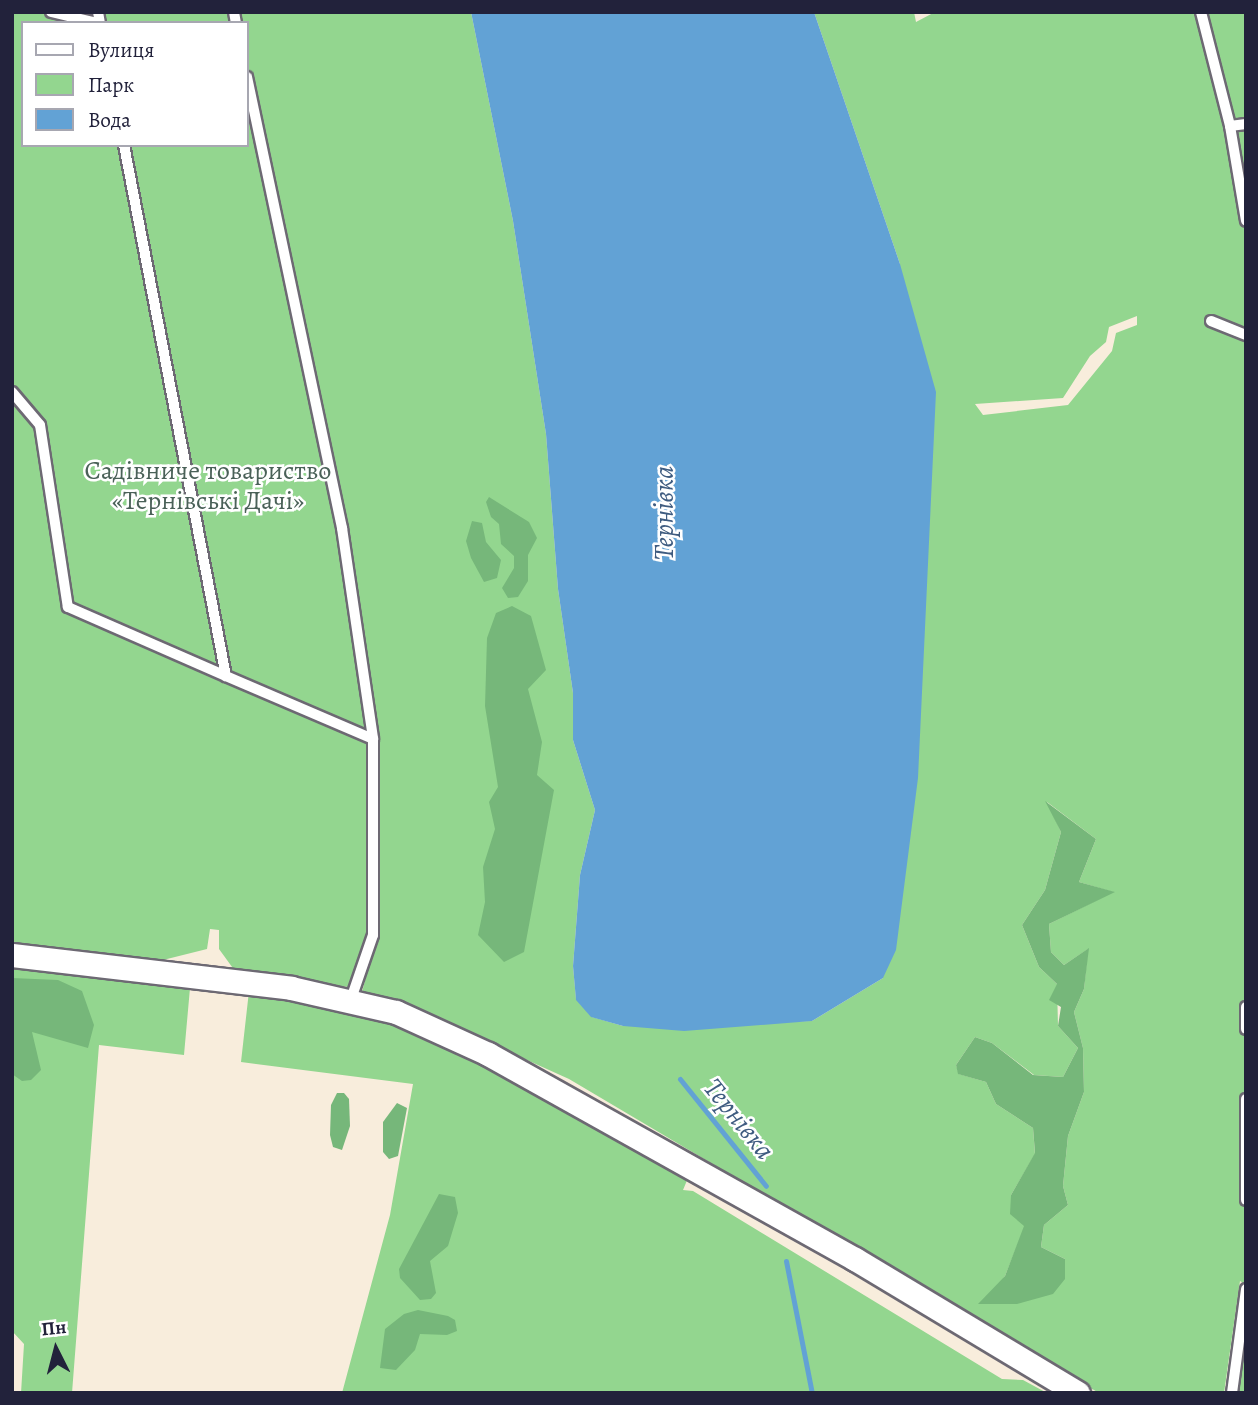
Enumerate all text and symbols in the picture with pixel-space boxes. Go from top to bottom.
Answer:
legend [21,21,248,147]
text: Вулиця [88,36,154,64]
text: Парк [88,71,134,99]
text: Вода [88,106,131,134]
park label: Садівниче товариство «Тернівські Дачі» [85,455,331,516]
water label: Тернівка [647,466,681,560]
water label: Тернівка [696,1072,782,1166]
north arrow [21,1314,91,1384]
text: Пн [40,1314,68,1342]

